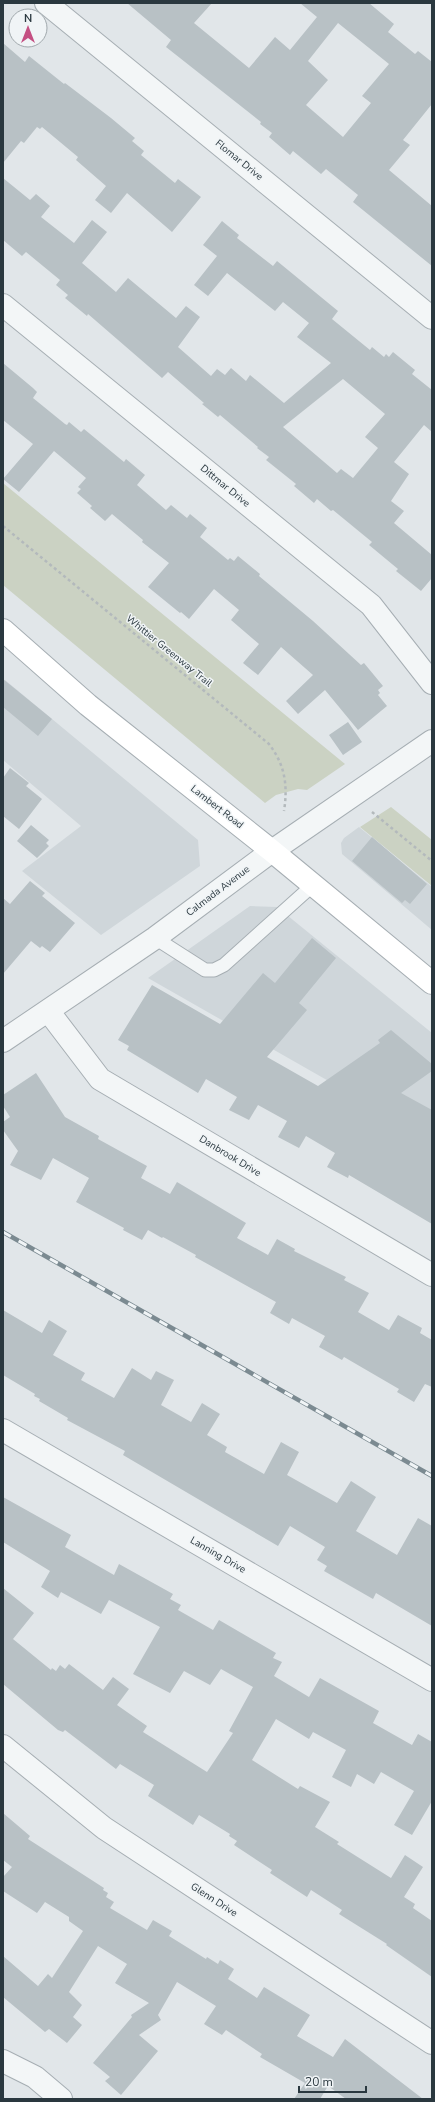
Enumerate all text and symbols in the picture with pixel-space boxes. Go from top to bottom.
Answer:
north arrow [8,8,48,48]
text: N [24,11,32,26]
street label: Flomar Drive [212,136,266,184]
street label: Dittmar Drive [197,462,253,510]
street label: Whittier Greenway Trail [123,612,215,690]
street label: Lambert Road [188,782,247,832]
street label: Calmada Avenue [183,862,253,920]
street label: Danbrook Drive [196,1132,264,1180]
street label: Lanning Drive [188,1533,248,1577]
street label: Glenn Drive [188,1880,240,1920]
scale bar [299,2068,366,2094]
text: 20 m [305,2074,333,2090]

